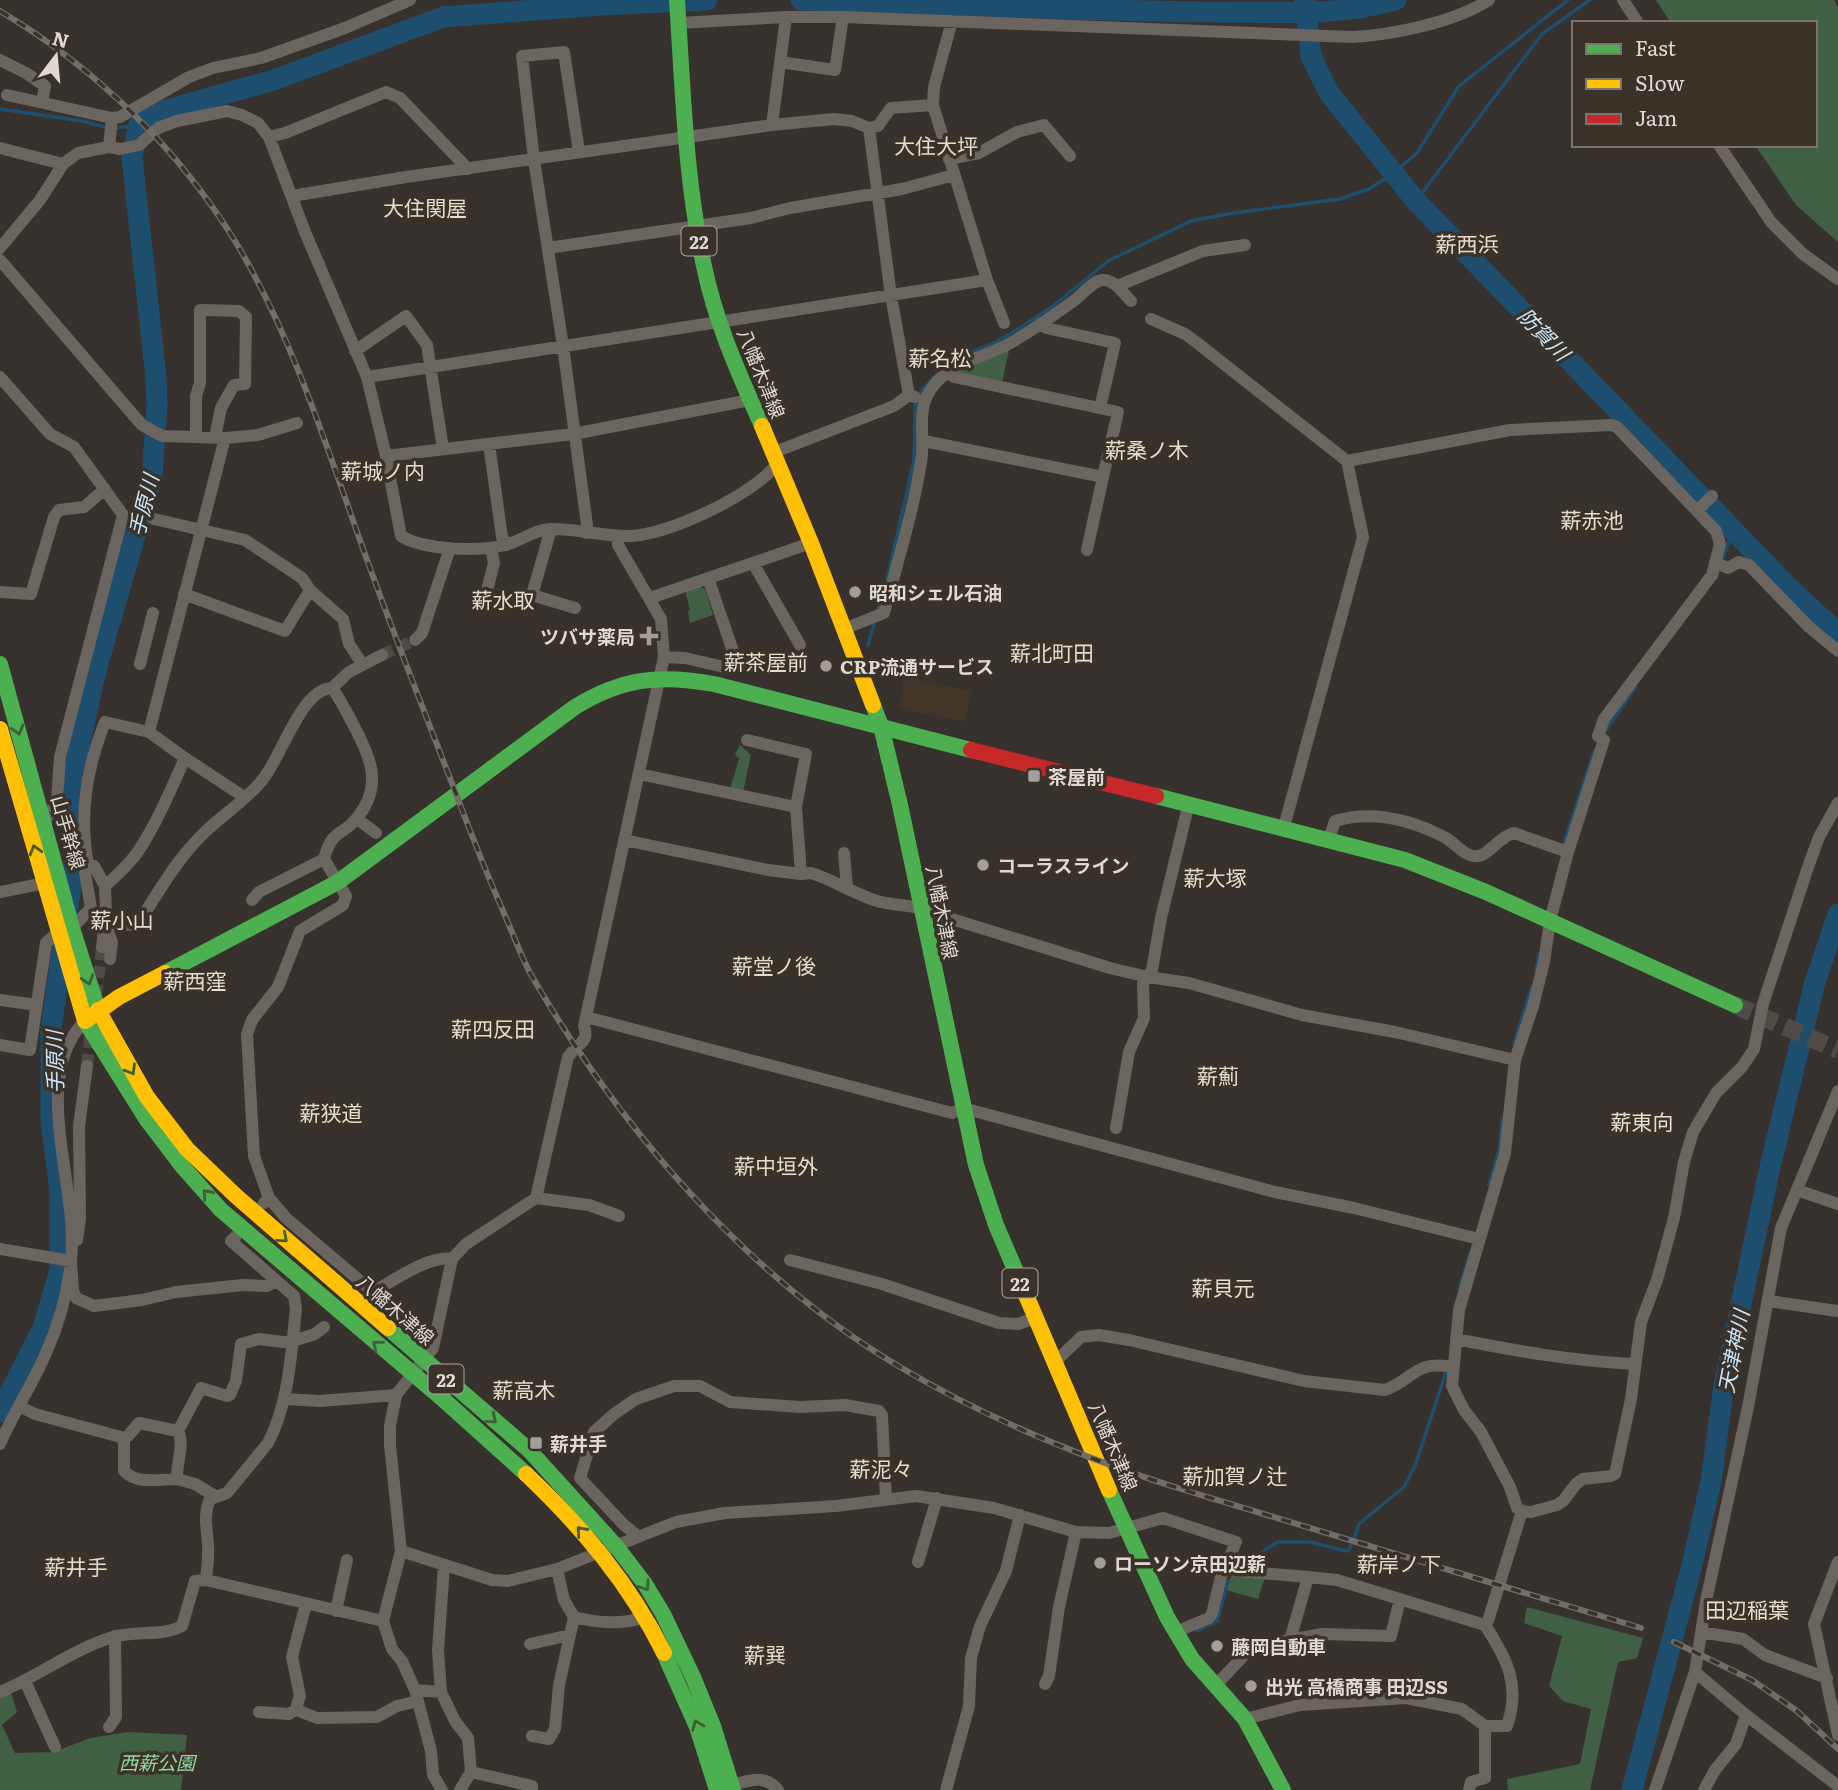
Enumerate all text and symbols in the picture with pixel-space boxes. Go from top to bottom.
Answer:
north arrow [21,21,91,91]
legend [1572,21,1817,147]
text: N [49,23,73,54]
text: Fast [1635,31,1676,62]
text: Slow [1635,66,1685,97]
text: Jam [1635,101,1677,132]
district label: 大住大坪 [894,129,978,160]
district label: 大住関屋 [383,191,467,222]
road number: 22 [682,227,716,256]
district label: 薪西浜 [1436,227,1499,258]
water label: 防賀川 [1512,300,1579,368]
street label: 八幡木津線 [731,324,793,422]
district label: 薪名松 [909,341,972,372]
district label: 薪桑ノ木 [1105,433,1189,464]
district label: 薪城ノ内 [341,454,425,485]
water label: 手原川 [119,469,165,539]
district label: 薪赤池 [1561,503,1624,534]
place label: 昭和シェル石油 [869,578,1002,606]
district label: 薪水取 [472,583,535,614]
marker: 昭和シェル石油 [847,584,863,600]
place label: ツバサ薬局 [540,622,635,650]
marker: ツバサ薬局 [641,628,657,644]
district label: 薪北町田 [1010,636,1094,667]
district label: 薪茶屋前 [724,645,808,676]
place label: CRP流通サービス [840,652,994,680]
marker: CRP流通サービス [818,658,834,674]
one-way arrow [10,724,25,736]
place label: 茶屋前 [1048,762,1105,790]
marker: 茶屋前 [1026,768,1042,784]
street label: 山手幹線 [45,792,93,872]
one-way arrow [29,844,43,856]
place label: コーラスライン [997,851,1130,879]
marker: コーラスライン [975,857,991,873]
district label: 薪大塚 [1184,861,1247,892]
street label: 八幡木津線 [920,863,966,961]
district label: 薪小山 [91,903,154,934]
district label: 薪堂ノ後 [732,949,816,980]
district label: 薪西窪 [164,964,227,995]
one-way arrow [80,973,94,985]
district label: 薪四反田 [451,1012,535,1043]
water label: 手原川 [37,1028,69,1094]
district label: 薪薊 [1197,1059,1239,1090]
one-way arrow [123,1063,136,1076]
district label: 薪狭道 [300,1096,363,1127]
district label: 薪東向 [1611,1105,1674,1136]
district label: 薪中垣外 [734,1149,818,1180]
one-way arrow [203,1189,215,1202]
one-way arrow [275,1230,288,1242]
street label: 八幡木津線 [351,1267,441,1351]
road number: 22 [1002,1268,1038,1298]
district label: 薪貝元 [1192,1271,1255,1302]
water label: 天津神川 [1709,1305,1756,1395]
one-way arrow [373,1341,386,1353]
road number: 22 [428,1364,464,1394]
district label: 薪高木 [493,1373,556,1404]
street label: 八幡木津線 [1083,1397,1145,1495]
one-way arrow [484,1411,497,1423]
place label: 薪井手 [550,1429,607,1457]
marker: 薪井手 [528,1435,544,1451]
district label: 薪泥々 [850,1452,913,1483]
district label: 薪加賀ノ辻 [1183,1459,1288,1490]
one-way arrow [577,1526,589,1539]
district label: 薪岸ノ下 [1357,1547,1441,1578]
place label: ローソン京田辺薪 [1114,1549,1266,1577]
district label: 薪井手 [45,1550,108,1581]
marker: ローソン京田辺薪 [1092,1555,1108,1571]
one-way arrow [637,1578,649,1591]
district label: 田辺稲葉 [1705,1593,1789,1624]
place label: 藤岡自動車 [1231,1632,1326,1660]
district label: 薪巽 [744,1638,786,1669]
marker: 藤岡自動車 [1209,1638,1225,1654]
place label: 出光 高橋商事 田辺SS [1265,1672,1448,1700]
marker: 出光 高橋商事 田辺SS [1243,1678,1259,1694]
one-way arrow [691,1720,705,1732]
park label: 西薪公園 [119,1748,198,1776]

